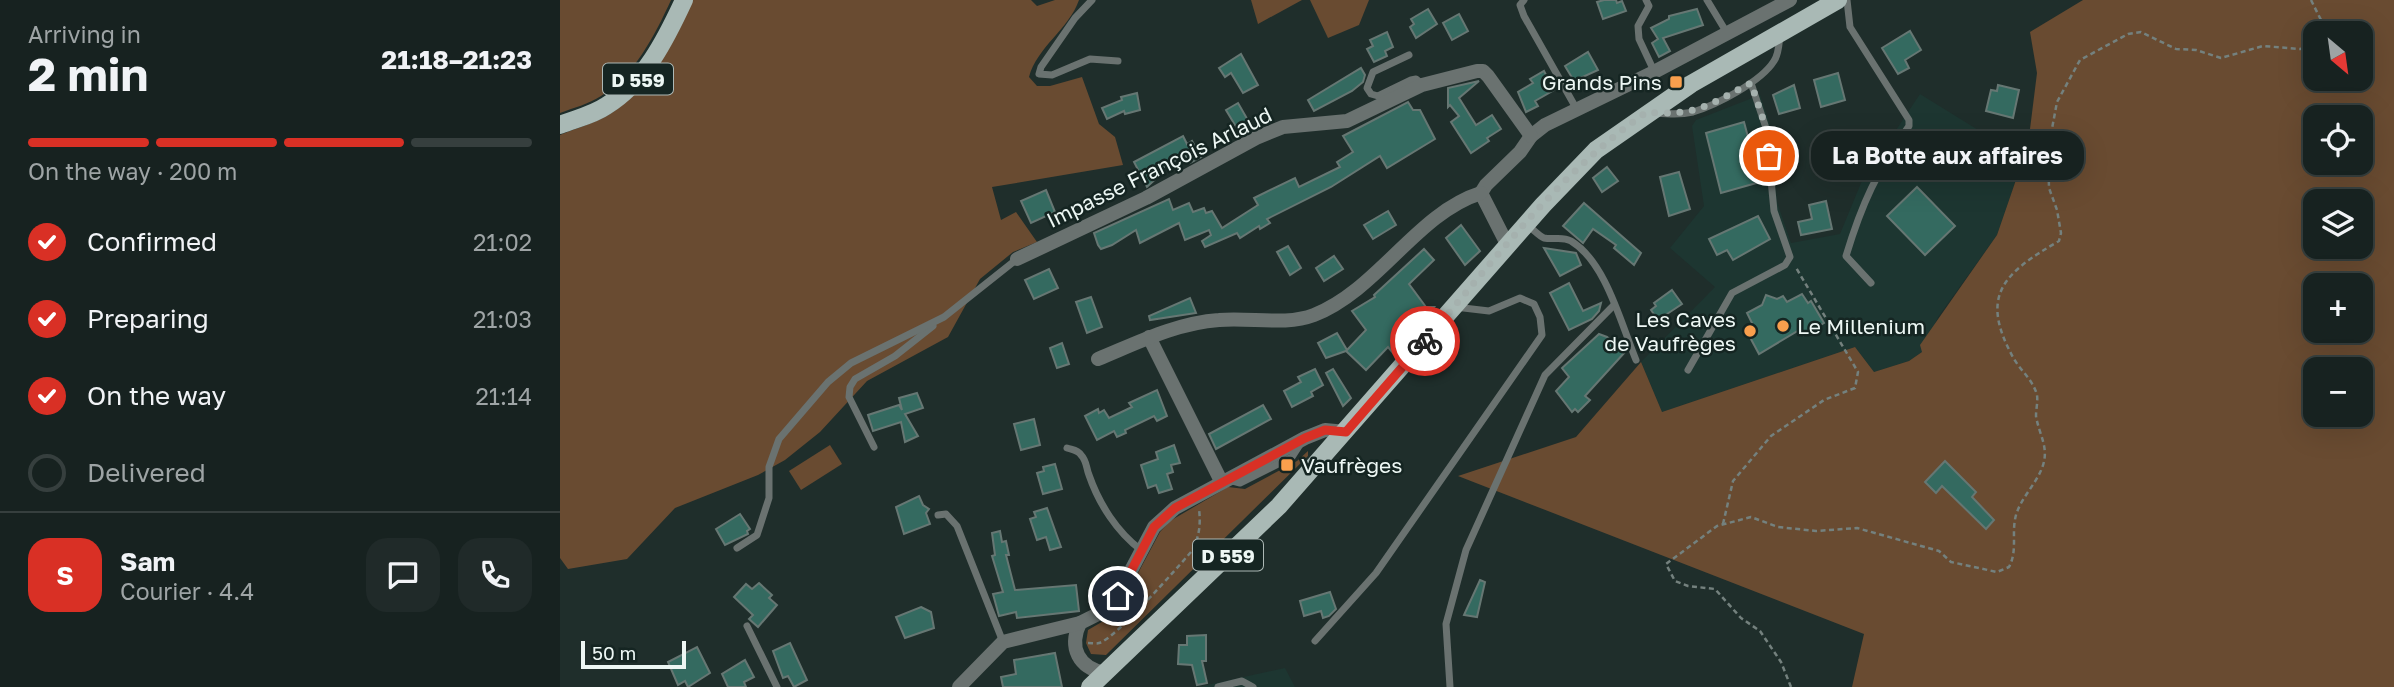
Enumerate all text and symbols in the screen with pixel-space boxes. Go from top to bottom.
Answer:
text: Arriving in [28,20,141,48]
north arrow [2303,21,2373,91]
map controls [2303,21,2373,427]
text: 21:18–21:23 [381,44,532,75]
text: 2 min [28,46,148,101]
road number: D 559 [603,64,673,94]
place label: Grands Pins [1542,69,1662,95]
marker: Grands Pins [1668,74,1684,90]
street label: Impasse François Arlaud [1042,101,1276,233]
button: locate [2303,105,2373,175]
pin [1739,126,1799,186]
callout: La Botte aux affaires [1811,132,2084,180]
icon: bag [1750,137,1788,175]
text: La Botte aux affaires [1832,141,2063,169]
text: On the way · 200 m [28,157,237,185]
button: layers [2303,189,2373,259]
icon: check [28,223,66,261]
text: Confirmed [87,226,217,257]
text: 21:02 [473,228,532,256]
button: + [2303,273,2373,343]
icon: check [28,300,66,338]
text: Preparing [87,303,209,334]
text: 21:03 [473,305,532,333]
courier [1390,306,1460,376]
place label: Les Caves de Vaufrèges [1604,306,1736,356]
place label: Le Millenium [1797,313,1925,339]
marker: Le Millenium [1775,318,1791,334]
icon: bike [1406,322,1444,360]
marker: Les Caves de Vaufrèges [1742,323,1758,339]
button: − [2303,357,2373,427]
icon: check [28,377,66,415]
text: On the way [87,380,226,411]
text: 21:14 [475,382,532,410]
place label: Vaufrèges [1301,452,1402,478]
text: Delivered [87,457,206,488]
marker: Vaufrèges [1279,457,1295,473]
button: chat [366,538,440,612]
button: phone [458,538,532,612]
road number: D 559 [1193,540,1263,570]
text: Sam [120,546,175,577]
text: S [56,560,74,591]
pin [1088,566,1148,626]
text: Courier · 4.4 [120,577,254,605]
icon: home [1099,577,1137,615]
scale bar [581,638,686,670]
text: 50 m [592,641,636,664]

